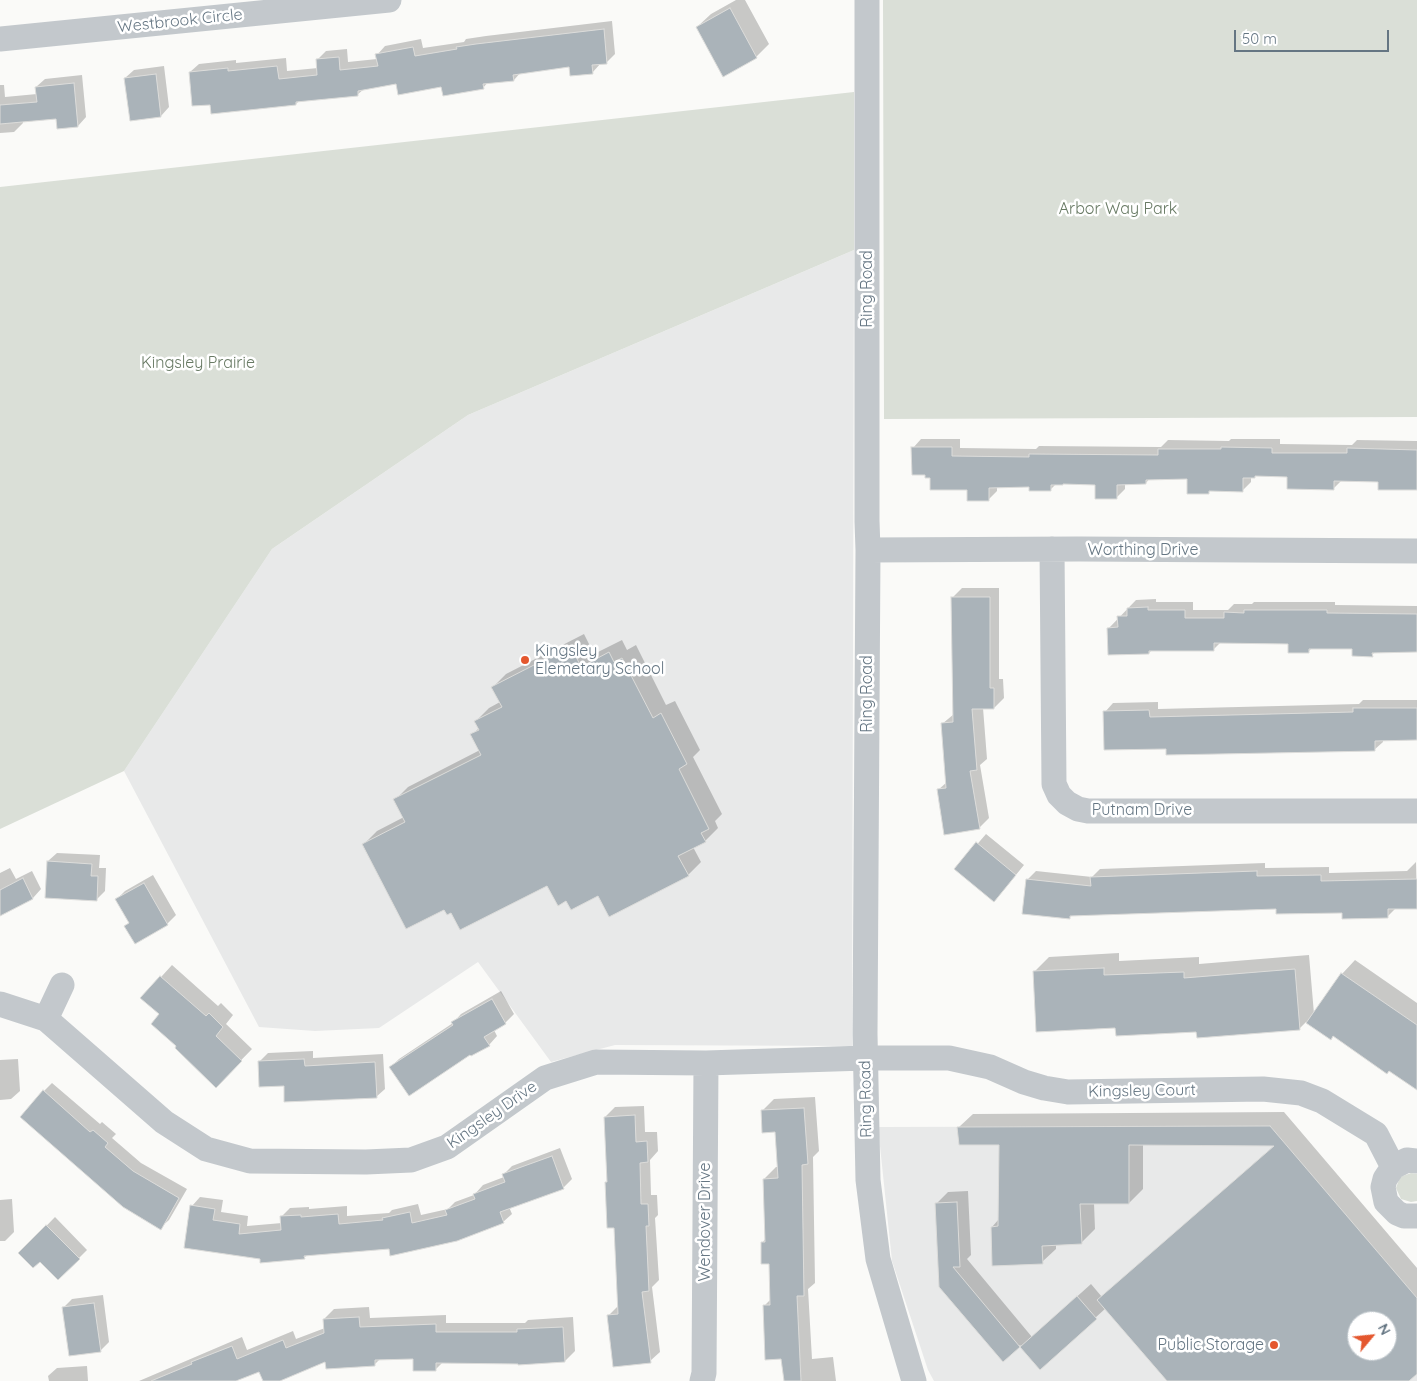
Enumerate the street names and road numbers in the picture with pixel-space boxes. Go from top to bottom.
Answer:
street label: Westbrook Circle [117,5,243,37]
street label: Ring Road [857,250,877,328]
street label: Worthing Drive [1087,540,1199,560]
street label: Ring Road [857,655,877,733]
street label: Putnam Drive [1092,800,1192,820]
street label: Ring Road [856,1060,876,1138]
street label: Kingsley Drive [443,1077,541,1153]
street label: Kingsley Court [1088,1080,1196,1102]
street label: Wendover Drive [695,1162,715,1282]

